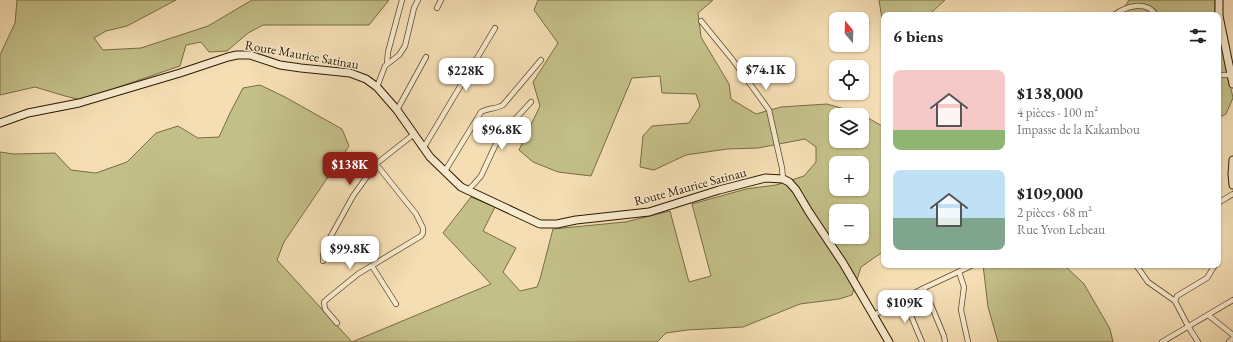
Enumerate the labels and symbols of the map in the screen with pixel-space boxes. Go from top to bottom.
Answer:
north arrow [829,12,869,52]
street label: Route Maurice Satinau [244,36,360,73]
pin: $74.1K [733,57,799,91]
pin: $228K [438,58,494,92]
pin: $96.8K [469,117,535,151]
pin: $138K [322,152,378,186]
street label: Route Maurice Satinau [632,163,748,210]
pin: $99.8K [317,236,383,270]
pin: $109K [877,290,933,324]

